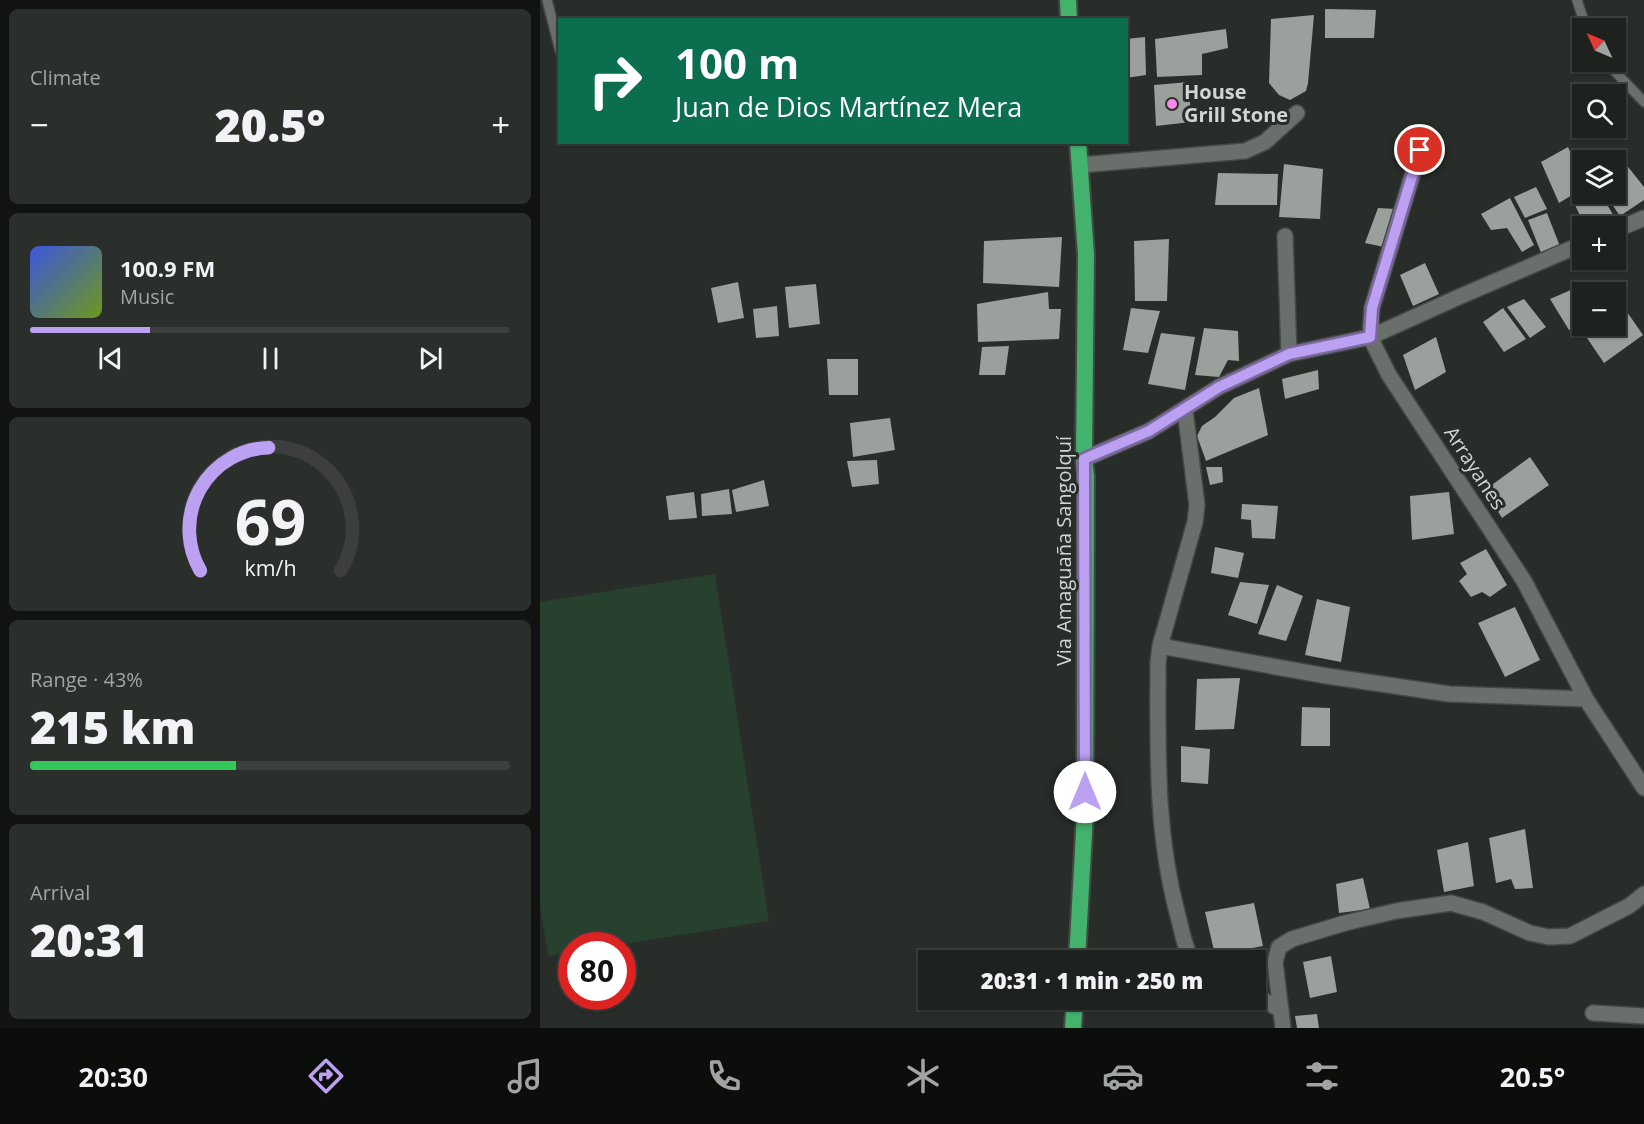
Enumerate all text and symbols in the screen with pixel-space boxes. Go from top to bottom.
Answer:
north arrow [1572,18,1626,72]
map controls [1572,18,1626,336]
text: 100 m [675,34,799,91]
icon: right [576,42,654,120]
text: Climate [30,64,101,91]
place label: House Grill Stone [1184,78,1288,128]
button: search [1572,84,1626,138]
text: Juan de Dios Martínez Mera [675,88,1022,125]
text: 20.5° [214,94,326,155]
marker: House Grill Stone [1165,97,1179,111]
text: − [30,102,49,147]
text: + [491,102,510,147]
pin [1394,124,1445,175]
icon: arrive [1403,133,1436,166]
button: layers [1572,150,1626,204]
button: + [1572,216,1626,270]
text: 100.9 FM [120,253,215,283]
button: − [1572,282,1626,336]
text: Music [120,283,174,310]
icon: previous [94,342,127,375]
icon: pause [254,342,287,375]
icon: next [414,342,447,375]
street label: Arrayanes [1438,421,1512,515]
street label: Via Amaguaña Sangolquí [1050,435,1077,666]
text: 69 [234,478,306,563]
text: km/h [244,553,296,582]
text: Range · 43% [30,666,143,693]
text: 215 km [30,696,195,757]
position arrow [1053,760,1117,824]
text: Arrival [30,879,90,906]
text: 20:31 [30,909,148,970]
speed limit sign: 80 [558,932,636,1010]
text: 20:31 · 1 min · 250 m [981,965,1203,995]
icon: directions [305,1055,347,1097]
icon: music [504,1055,546,1097]
icon: phone [703,1055,745,1097]
icon: climate [902,1055,944,1097]
icon: car [1102,1055,1144,1097]
icon: filters [1301,1055,1343,1097]
text: 20:30 [79,1058,148,1095]
text: 20.5° [1500,1058,1565,1095]

